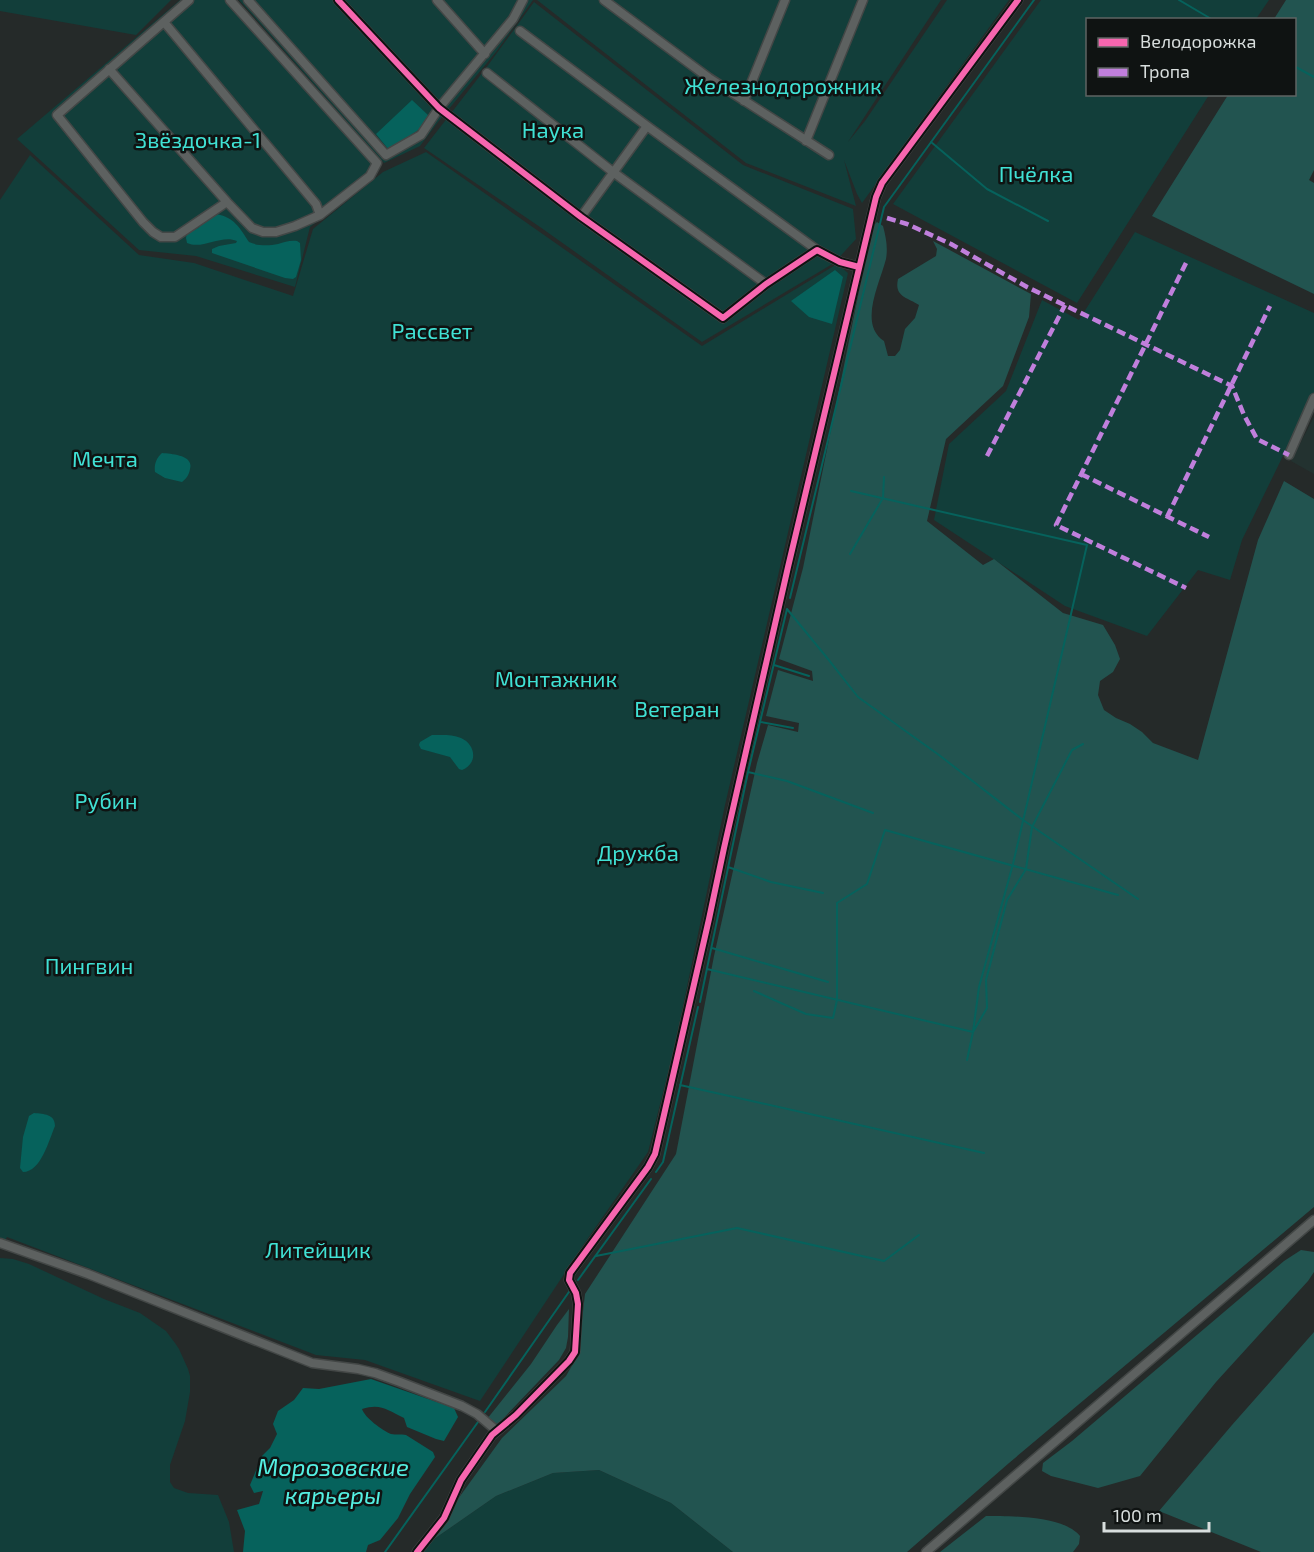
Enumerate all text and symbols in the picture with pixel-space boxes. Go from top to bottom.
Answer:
legend [1086,18,1296,96]
text: Велодорожка [1140,30,1256,52]
text: Тропа [1140,60,1190,82]
park label: Железнодорожник [684,72,882,98]
park label: Наука [522,116,584,143]
park label: Звёздочка-1 [135,126,261,152]
park label: Пчёлка [999,160,1073,186]
park label: Рассвет [392,317,473,343]
park label: Мечта [72,445,138,471]
park label: Монтажник [495,665,617,691]
park label: Ветеран [634,695,720,721]
park label: Рубин [74,787,138,814]
park label: Дружба [597,839,679,866]
park label: Пингвин [45,952,133,978]
park label: Литейщик [265,1236,371,1262]
water label: Морозовские карьеры [257,1452,409,1509]
scale bar [1104,1495,1209,1533]
text: 100 m [1113,1504,1162,1526]

